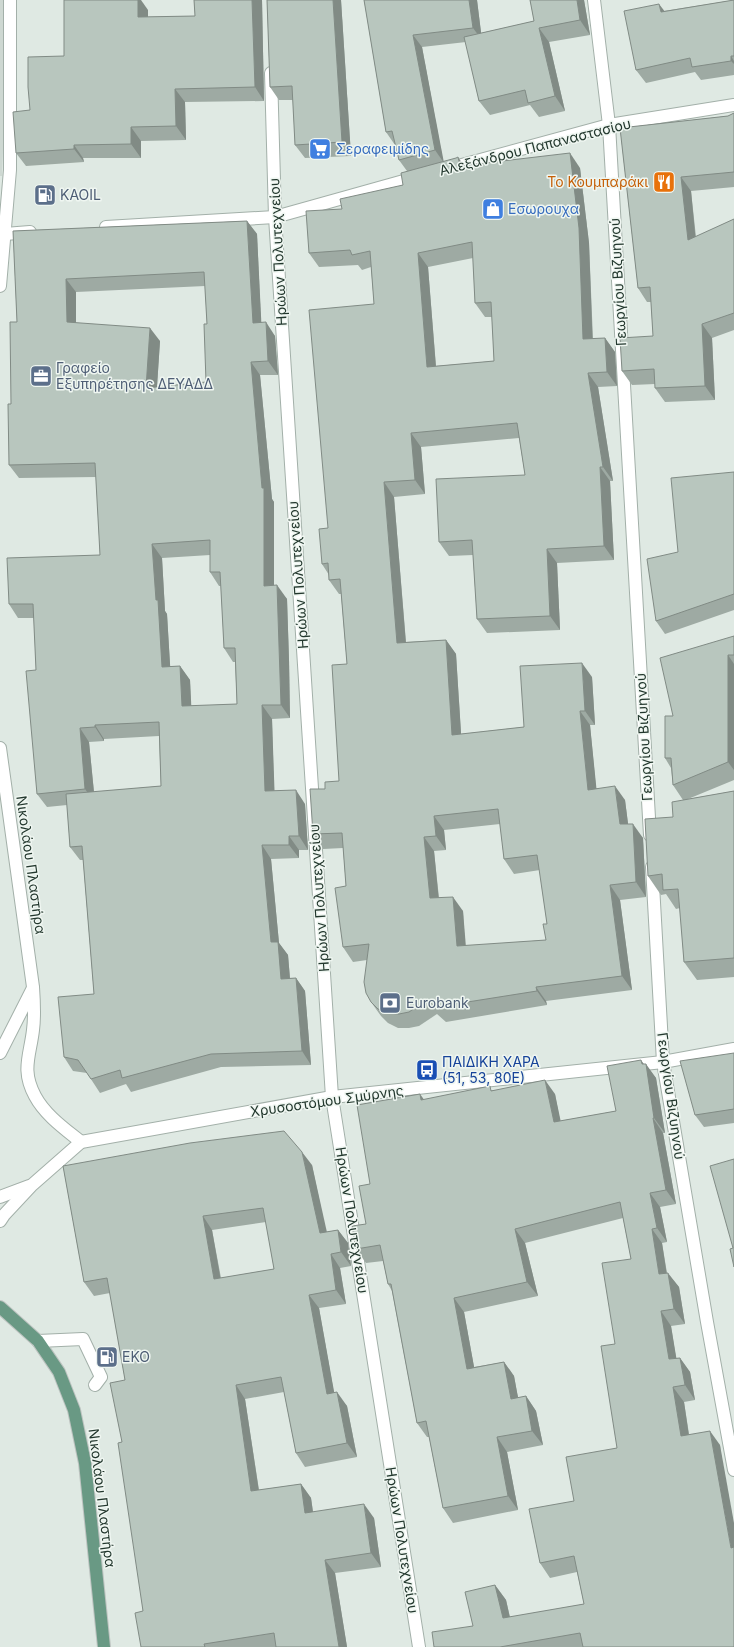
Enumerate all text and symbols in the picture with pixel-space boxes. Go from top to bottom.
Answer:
street label: Αλεξάνδρου Παπαναστασίου [437,114,632,179]
supermarket icon: Σεραφειμίδης [307,136,333,162]
place label: Σεραφειμίδης [336,140,429,157]
restaurant icon: Το Κουμπαράκι [651,169,677,195]
place label: Το Κουμπαράκι [547,173,648,190]
street label: Ηρώων Πολυτεχνείου [265,178,290,326]
fuel station icon: KAOIL [32,182,58,208]
place label: KAOIL [60,186,101,203]
shop icon: Εσωρουχα [480,196,506,222]
place label: Εσωρουχα [508,200,579,217]
street label: Γεωργίου Βιζυηνού [606,218,629,346]
place label: Γραφείο Εξυπηρέτησης ΔΕΥΑΔΔ [56,359,214,392]
office icon: Γραφείο Εξυπηρέτησης ΔΕΥΑΔΔ [28,363,54,389]
street label: Ηρώων Πολυτεχνείου [284,501,311,649]
street label: Γεωργίου Βιζυηνού [632,673,655,801]
street label: Νικολάου Πλαστήρα [13,795,50,935]
street label: Ηρώων Πολυτεχνείου [305,824,332,972]
bank icon: Eurobank [377,990,403,1016]
place label: Eurobank [406,994,469,1011]
street label: Γεωργίου Βιζυηνού [654,1031,689,1161]
place label: ΠΑΙΔΙΚΗ ΧΑΡΑ (51, 53, 80Ε) [442,1053,540,1086]
bus stop icon: ΠΑΙΔΙΚΗ ΧΑΡΑ (51, 53, 80Ε) [414,1057,440,1083]
street label: Χρυσοστόμου Σμύρνης [249,1081,405,1120]
street label: Ηρώων Πολυτεχνείου [333,1146,372,1294]
fuel station icon: EKO [94,1344,120,1370]
place label: EKO [122,1348,150,1365]
street label: Νικολάου Πλαστήρα [86,1428,119,1568]
street label: Ηρώων Πολυτεχνείου [383,1466,422,1614]

